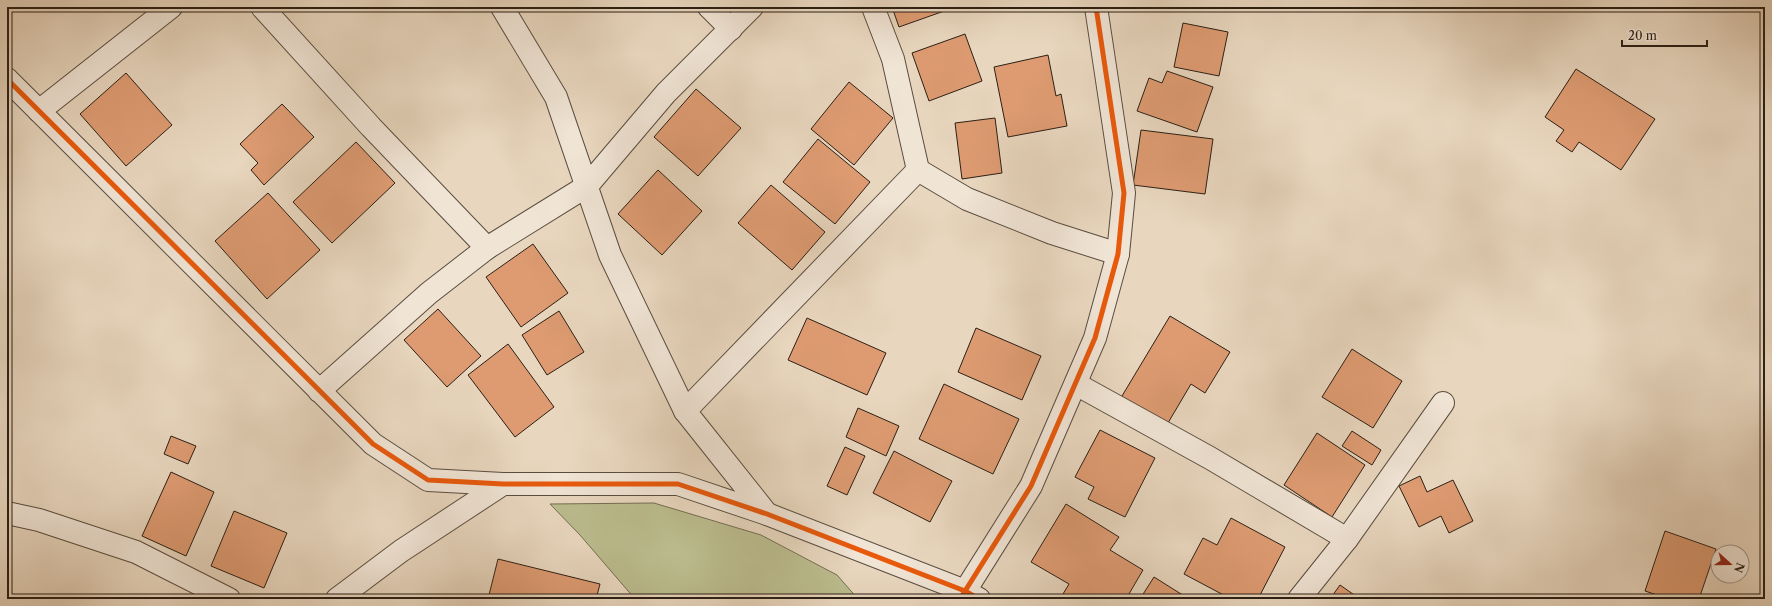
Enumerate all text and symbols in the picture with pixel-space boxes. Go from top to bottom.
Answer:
scale bar [1622,22,1707,48]
text: 20 m [1628,28,1657,43]
north arrow [1710,544,1750,584]
text: N [1731,561,1748,575]

